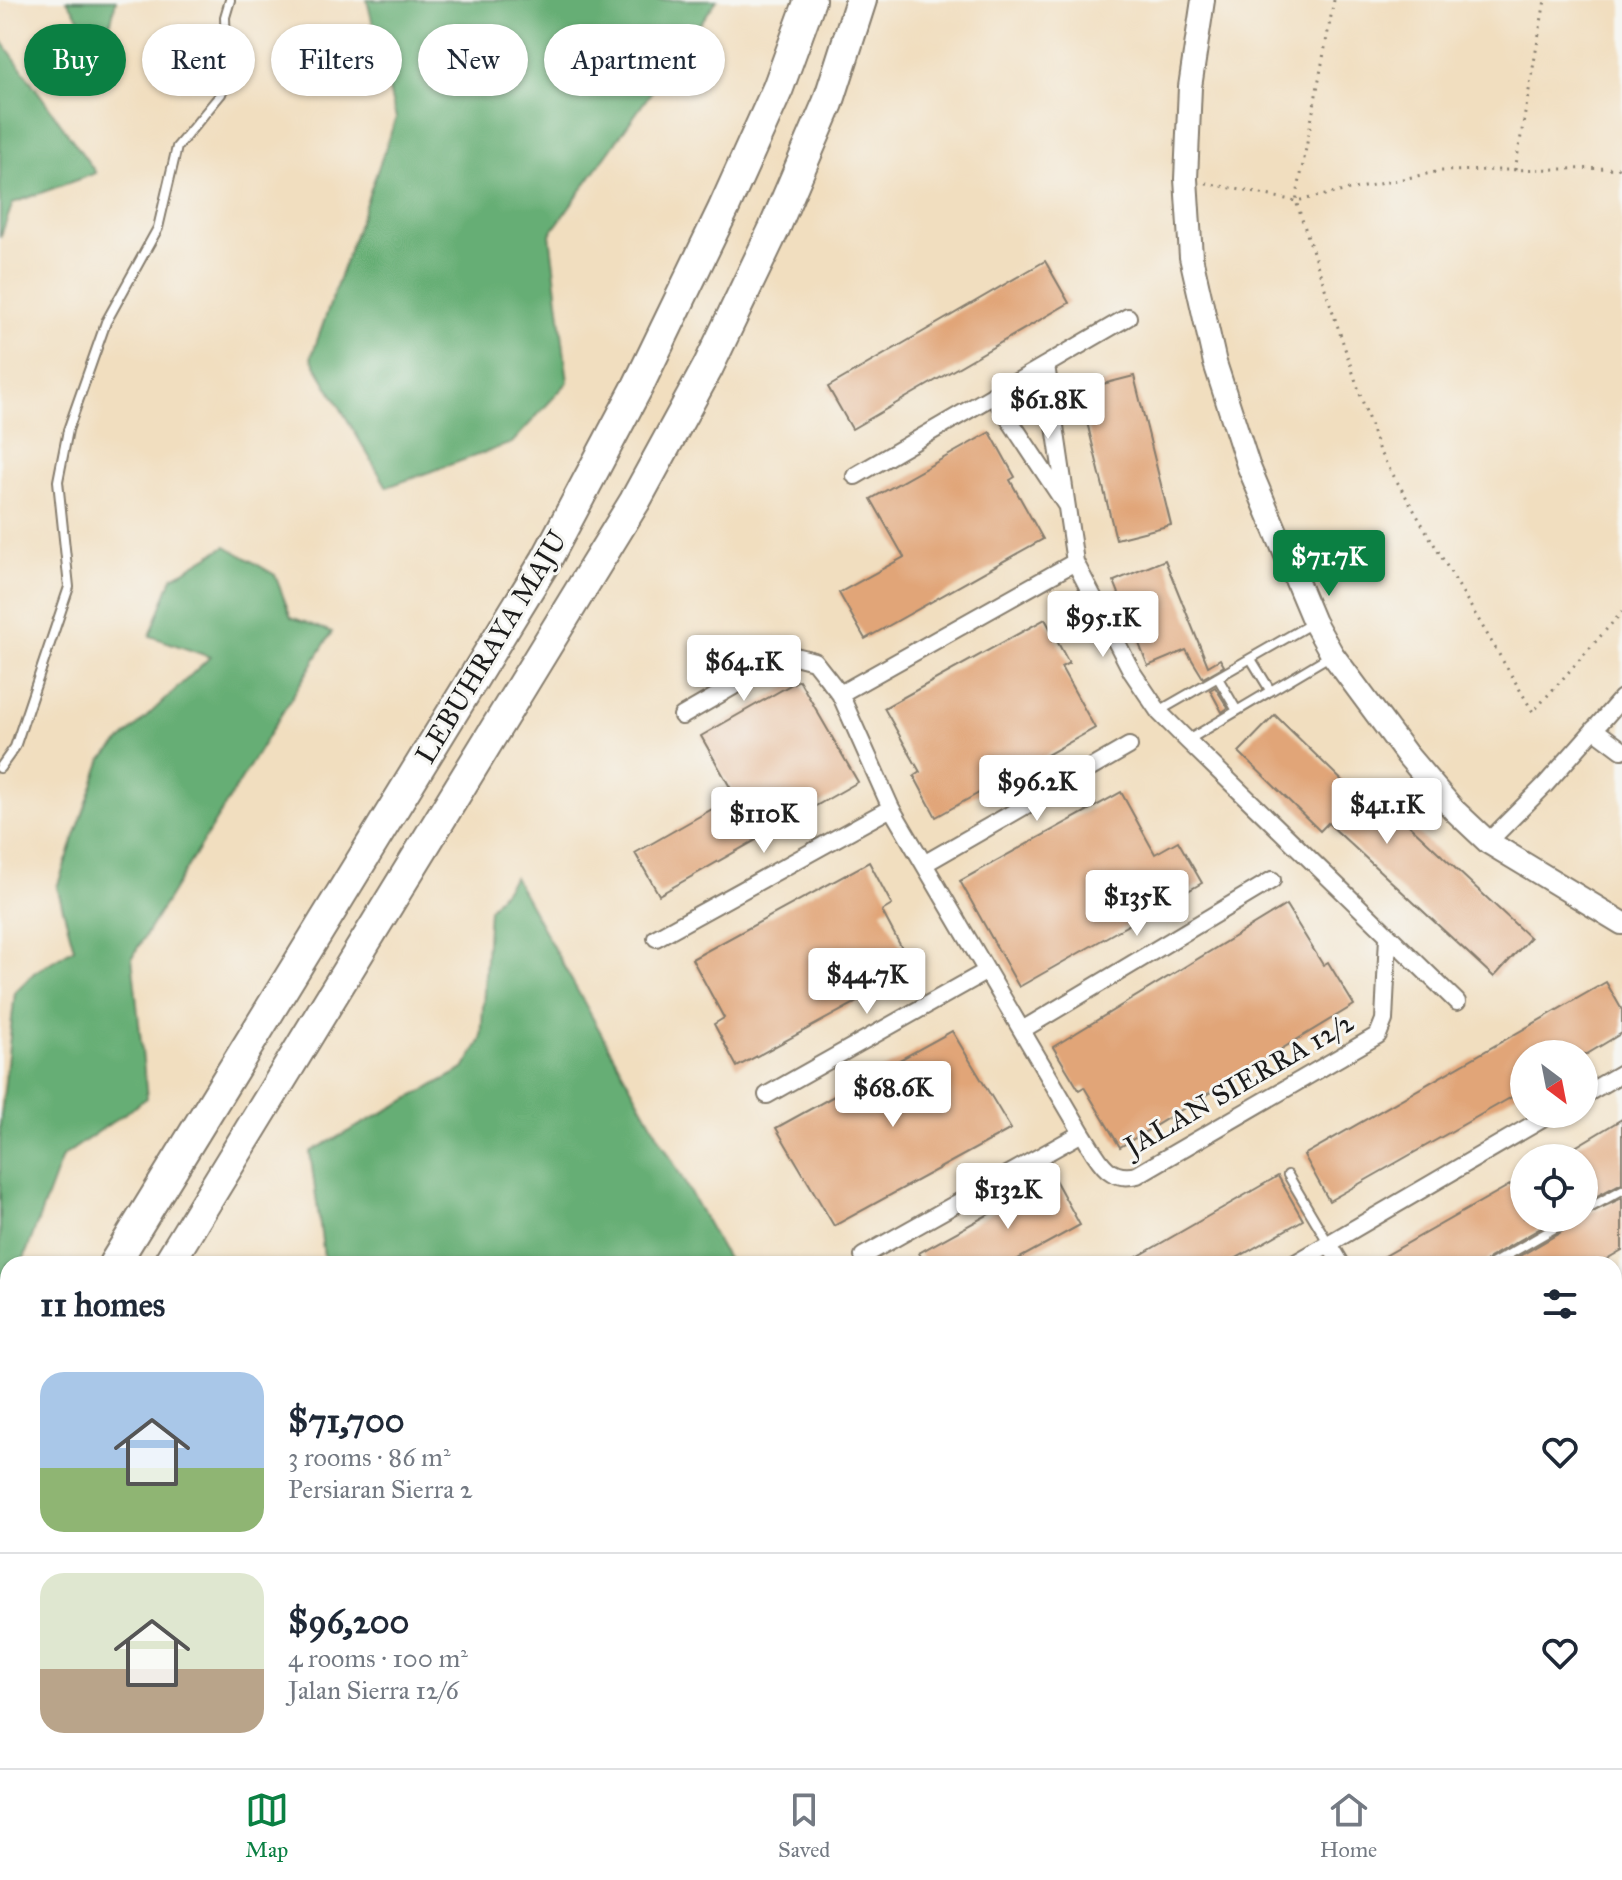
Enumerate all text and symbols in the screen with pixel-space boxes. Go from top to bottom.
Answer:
chip: Buy [24,24,126,96]
chip: Rent [142,24,255,96]
chip: Filters [271,24,402,96]
chip: New [418,24,528,96]
chip: Apartment [544,24,725,96]
pin: $61.8K [983,373,1113,441]
text: $61.8K [1010,383,1086,415]
street label: LEBUHRAYA MAJU [408,523,575,770]
pin: $71.7K [1264,530,1394,598]
text: $71.7K [1291,540,1367,572]
pin: $95.1K [1038,591,1168,659]
text: $95.1K [1065,601,1141,633]
pin: $64.1K [679,635,809,703]
text: $64.1K [705,645,783,677]
pin: $96.2K [972,755,1102,823]
text: $96.2K [997,765,1077,797]
pin: $41.1K [1322,778,1452,846]
pin: $110K [708,787,820,855]
text: $41.1K [1350,788,1424,820]
text: $110K [729,797,799,829]
pin: $135K [1081,870,1193,938]
text: $135K [1104,880,1170,912]
pin: $44.7K [802,948,932,1016]
text: $44.7K [826,958,908,990]
street label: JALAN SIERRA 12/2 [1116,1004,1360,1165]
north arrow [1510,1040,1598,1128]
map controls [1510,1040,1598,1232]
pin: $68.6K [828,1061,958,1129]
text: $68.6K [853,1071,933,1103]
button: locate [1510,1144,1598,1232]
pin: $132K [952,1163,1064,1231]
text: $132K [974,1173,1042,1205]
icon: filters [1538,1282,1582,1326]
text: 11 homes [40,1284,165,1325]
text: $71,700 [288,1400,405,1441]
icon: home [104,1404,200,1500]
icon: heart [1538,1430,1582,1474]
text: 3 rooms · 86 m² [288,1441,451,1473]
text: Persiaran Sierra 2 [288,1473,473,1505]
text: $96,200 [288,1601,409,1642]
icon: home [104,1605,200,1701]
icon: heart [1538,1631,1582,1675]
text: 4 rooms · 100 m² [288,1642,468,1674]
text: Jalan Sierra 12/6 [288,1674,459,1706]
tab: Map [245,1788,289,1863]
tab: Saved [778,1788,830,1863]
tab: Home [1320,1788,1377,1863]

